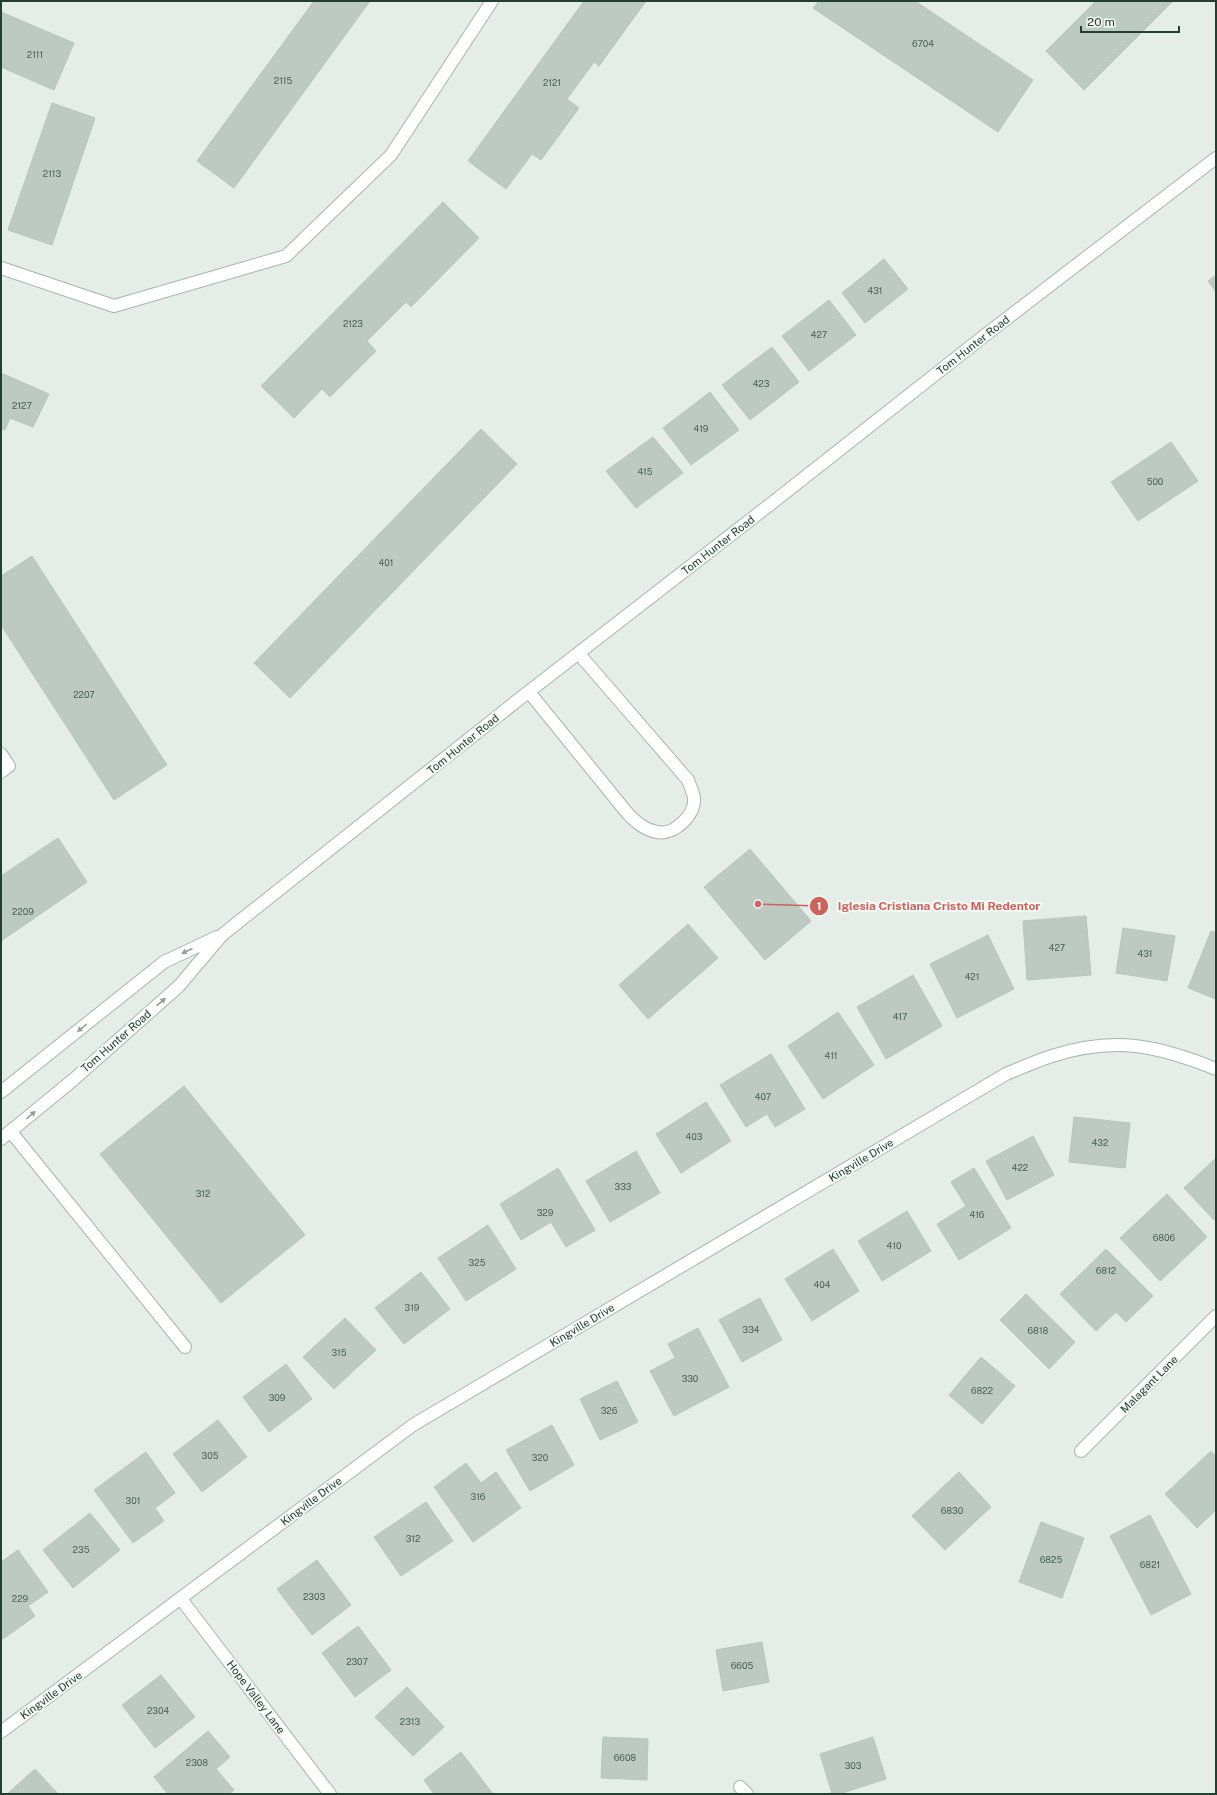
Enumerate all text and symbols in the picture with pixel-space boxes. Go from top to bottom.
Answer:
scale bar [1081,8,1179,34]
text: 20 m [1087,15,1115,29]
house number: 6704 [912,38,934,49]
house number: 2111 [27,49,43,60]
house number: 2115 [274,75,292,86]
house number: 2121 [543,77,561,88]
house number: 2113 [43,168,62,179]
house number: 431 [868,285,883,296]
street label: Tom Hunter Road [934,313,1012,377]
house number: 2123 [343,318,363,329]
house number: 427 [811,329,827,340]
house number: 423 [753,378,770,389]
house number: 2127 [12,400,32,411]
house number: 419 [694,423,709,434]
house number: 415 [637,466,653,477]
house number: 500 [1147,476,1164,487]
street label: Tom Hunter Road [679,513,757,577]
house number: 401 [379,557,393,568]
house number: 2207 [73,689,95,700]
street label: Tom Hunter Road [425,711,501,777]
callout: Iglesia Cristiana Cristo Mi Redentor [809,894,1048,918]
text: 1 [816,899,822,913]
text: Iglesia Cristiana Cristo Mi Redentor [838,899,1040,913]
house number: 2209 [12,906,34,917]
house number: 427 [1049,942,1065,953]
one-way arrow [181,948,193,955]
house number: 431 [1138,948,1153,959]
house number: 421 [965,971,979,982]
one-way arrow [156,997,167,1006]
street label: Tom Hunter Road [79,1007,153,1075]
house number: 417 [893,1011,907,1022]
one-way arrow [77,1023,88,1032]
house number: 411 [825,1050,837,1061]
house number: 407 [755,1091,771,1102]
one-way arrow [26,1110,37,1119]
house number: 403 [686,1131,703,1142]
street label: Kingville Drive [827,1136,895,1184]
house number: 432 [1092,1137,1108,1148]
house number: 422 [1012,1162,1028,1173]
house number: 333 [615,1181,632,1192]
house number: 312 [196,1188,210,1199]
house number: 329 [537,1207,554,1218]
house number: 416 [970,1209,985,1220]
house number: 6806 [1153,1232,1176,1243]
house number: 410 [887,1240,902,1251]
house number: 325 [469,1257,486,1268]
house number: 6812 [1096,1265,1116,1276]
house number: 404 [814,1279,831,1290]
street label: Kingville Drive [548,1301,616,1349]
house number: 319 [405,1302,420,1313]
house number: 334 [743,1324,760,1335]
house number: 6818 [1028,1325,1049,1336]
house number: 315 [331,1347,347,1358]
street label: Malagant Lane [1118,1353,1180,1415]
house number: 330 [682,1373,699,1384]
house number: 6822 [971,1385,993,1396]
house number: 309 [269,1392,286,1403]
house number: 326 [601,1405,618,1416]
house number: 305 [202,1450,219,1461]
house number: 320 [532,1452,549,1463]
street label: Kingville Drive [278,1474,344,1528]
house number: 316 [471,1491,486,1502]
house number: 301 [126,1495,140,1506]
house number: 6830 [941,1505,964,1516]
house number: 312 [406,1533,420,1544]
house number: 235 [73,1544,90,1555]
house number: 6825 [1040,1554,1062,1565]
house number: 6821 [1140,1559,1160,1570]
house number: 2303 [303,1591,325,1602]
house number: 229 [12,1593,29,1604]
house number: 2307 [346,1656,368,1667]
street label: Hope Valley Lane [225,1658,287,1736]
house number: 6605 [731,1660,753,1671]
street label: Kingville Drive [18,1669,84,1721]
house number: 2304 [147,1705,169,1716]
house number: 2313 [400,1716,421,1727]
house number: 6608 [614,1752,636,1763]
house number: 2308 [186,1757,208,1768]
house number: 303 [845,1760,862,1771]

